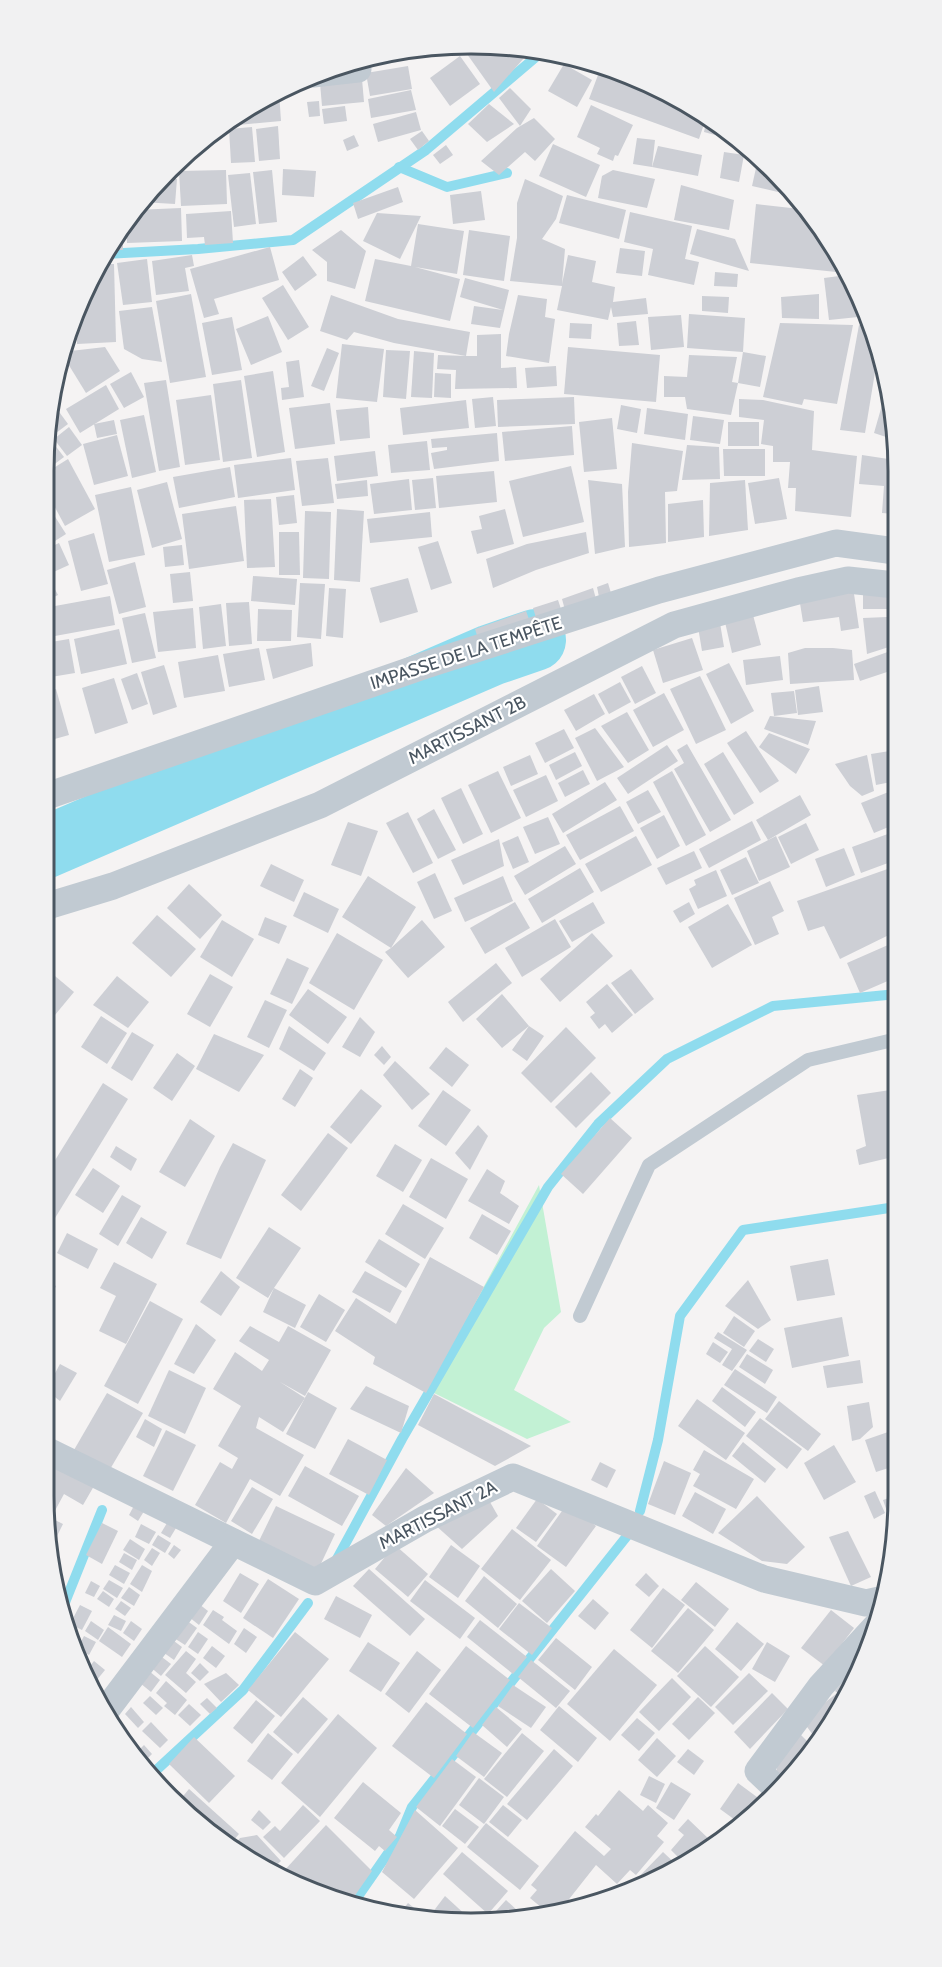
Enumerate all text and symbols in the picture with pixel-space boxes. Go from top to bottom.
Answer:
street label: IMPASSE DE LA TEMPÊTE [368,612,564,694]
street label: MARTISSANT 2B [404,691,530,769]
street label: MARTISSANT 2A [375,1476,501,1554]

